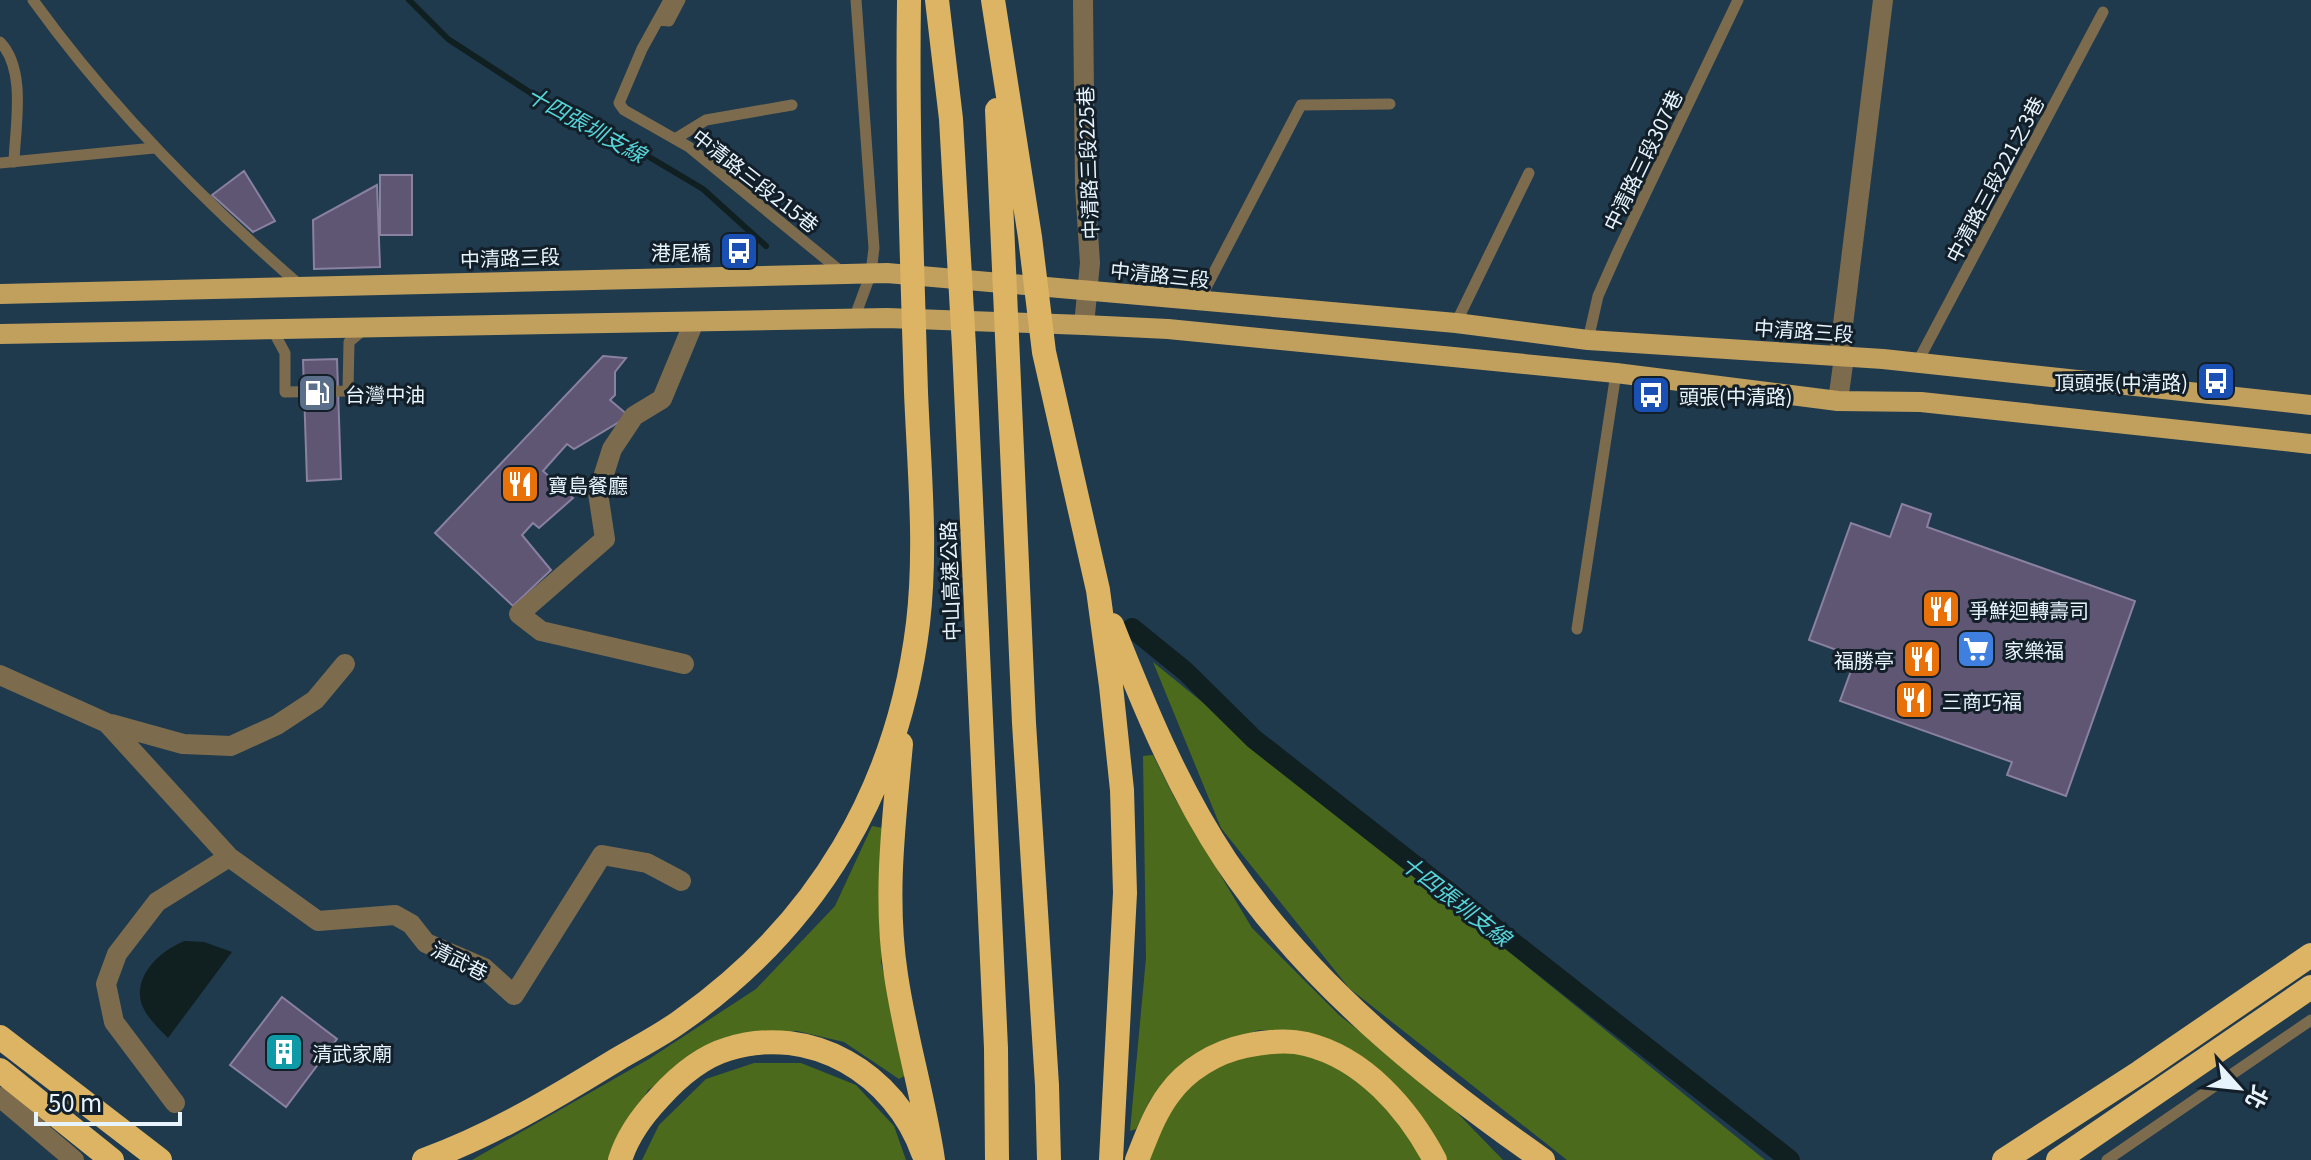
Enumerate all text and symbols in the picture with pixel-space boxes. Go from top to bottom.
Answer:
water label: 十四張圳支線 [522,77,655,170]
street label: 中清路三段307巷 [1595,85,1689,235]
street label: 中清路三段225巷 [1070,86,1104,240]
street label: 中清路三段221之3巷 [1938,91,2050,267]
street label: 中清路三段215巷 [687,121,825,239]
bus stop icon: 港尾橋 [718,230,760,272]
place label: 港尾橋 [651,237,711,266]
street label: 中清路三段 [460,241,560,273]
street label: 中清路三段 [1109,254,1211,294]
street label: 中清路三段 [1753,312,1855,348]
bus stop icon: 頂頭張(中清路) [2195,360,2237,402]
place label: 頂頭張(中清路) [2054,367,2188,396]
fuel station icon: 台灣中油 [296,372,338,414]
bus stop icon: 頭張(中清路) [1630,374,1672,416]
place label: 台灣中油 [345,379,425,408]
place label: 頭張(中清路) [1679,381,1793,410]
restaurant icon: 寶島餐廳 [499,463,541,505]
place label: 寶島餐廳 [548,470,628,499]
street label: 中山高速公路 [932,521,966,641]
restaurant icon: 爭鮮迴轉壽司 [1920,588,1962,630]
place label: 爭鮮迴轉壽司 [1969,595,2089,624]
supermarket icon: 家樂福 [1955,628,1997,670]
place label: 家樂福 [2004,635,2064,664]
restaurant icon: 福勝亭 [1901,638,1943,680]
place label: 福勝亭 [1834,645,1894,674]
restaurant icon: 三商巧福 [1893,679,1935,721]
place label: 三商巧福 [1942,686,2022,715]
water label: 十四張圳支線 [1395,846,1521,954]
street label: 清武巷 [427,933,493,987]
building icon: 清武家廟 [263,1031,305,1073]
place label: 清武家廟 [312,1038,392,1067]
north arrow [2199,1048,2279,1128]
scale bar [36,1076,180,1126]
text: 北 [2239,1081,2278,1115]
text: 50 m [48,1084,102,1119]

